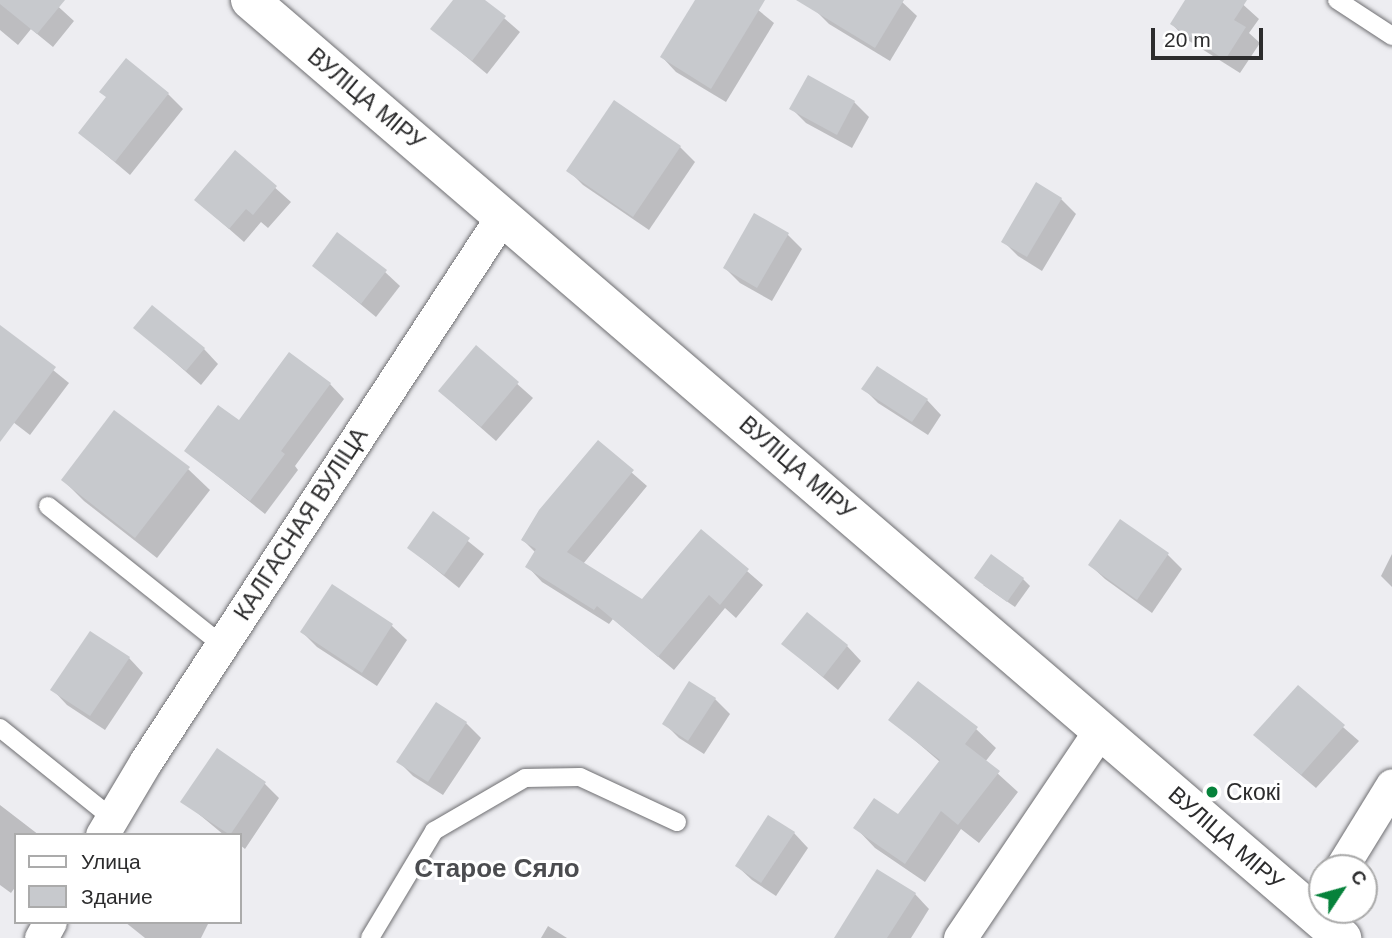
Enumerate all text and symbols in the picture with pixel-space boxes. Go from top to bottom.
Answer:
scale bar [1154,14,1266,58]
text: 20 m [1164,28,1211,51]
street label: ВУЛІЦА МІРУ [302,42,430,156]
street label: ВУЛІЦА МІРУ [734,410,860,526]
street label: КАЛГАСНАЯ ВУЛІЦА [228,423,374,625]
place label: Скокі [1226,778,1281,806]
street label: ВУЛІЦА МІРУ [1163,780,1289,896]
marker: Скокі [1204,784,1220,800]
legend [14,833,242,924]
text: Улица [81,850,141,873]
district label: Старое Сяло [414,853,580,885]
north arrow [1308,854,1378,924]
text: С [1346,866,1371,889]
text: Здание [81,885,153,908]

